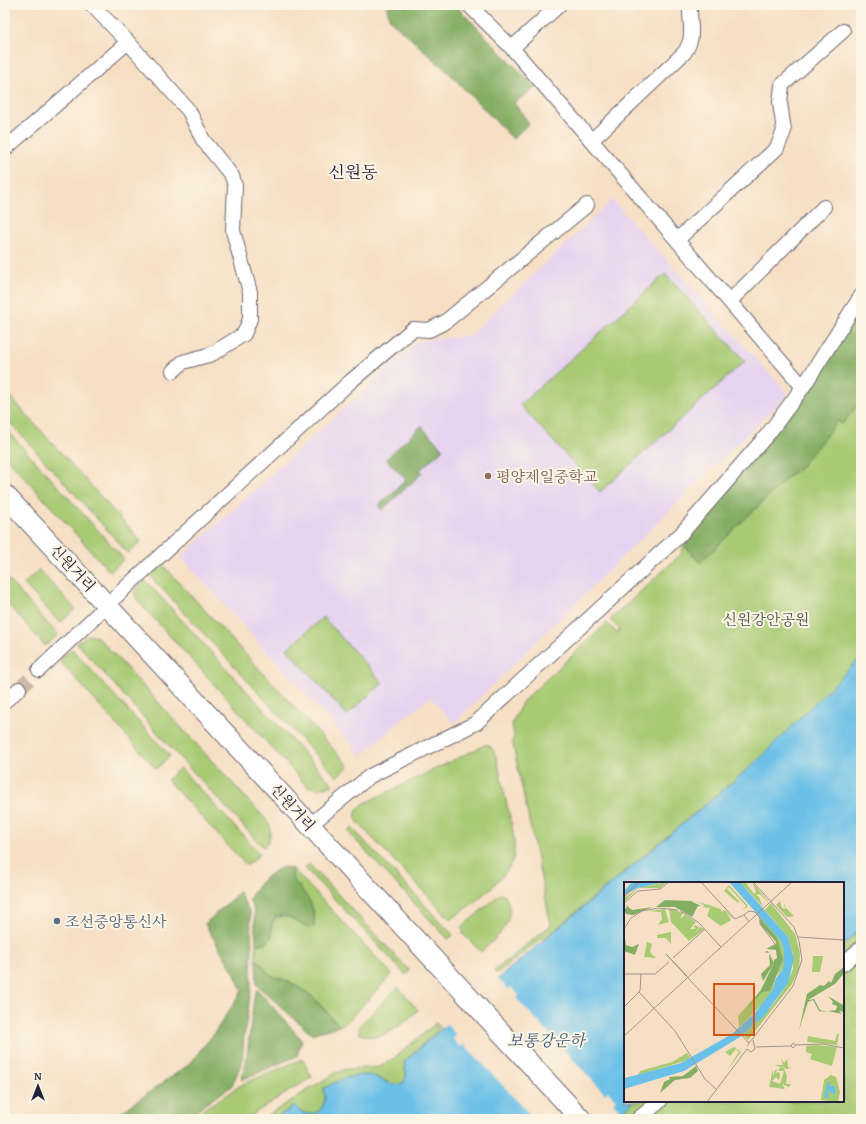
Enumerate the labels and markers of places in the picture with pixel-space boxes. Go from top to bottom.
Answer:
place label: 평양제일중학교 [496,466,598,487]
marker: 평양제일중학교 [483,471,493,481]
place label: 조선중앙통신사 [65,911,167,932]
marker: 조선중앙통신사 [52,916,62,926]

